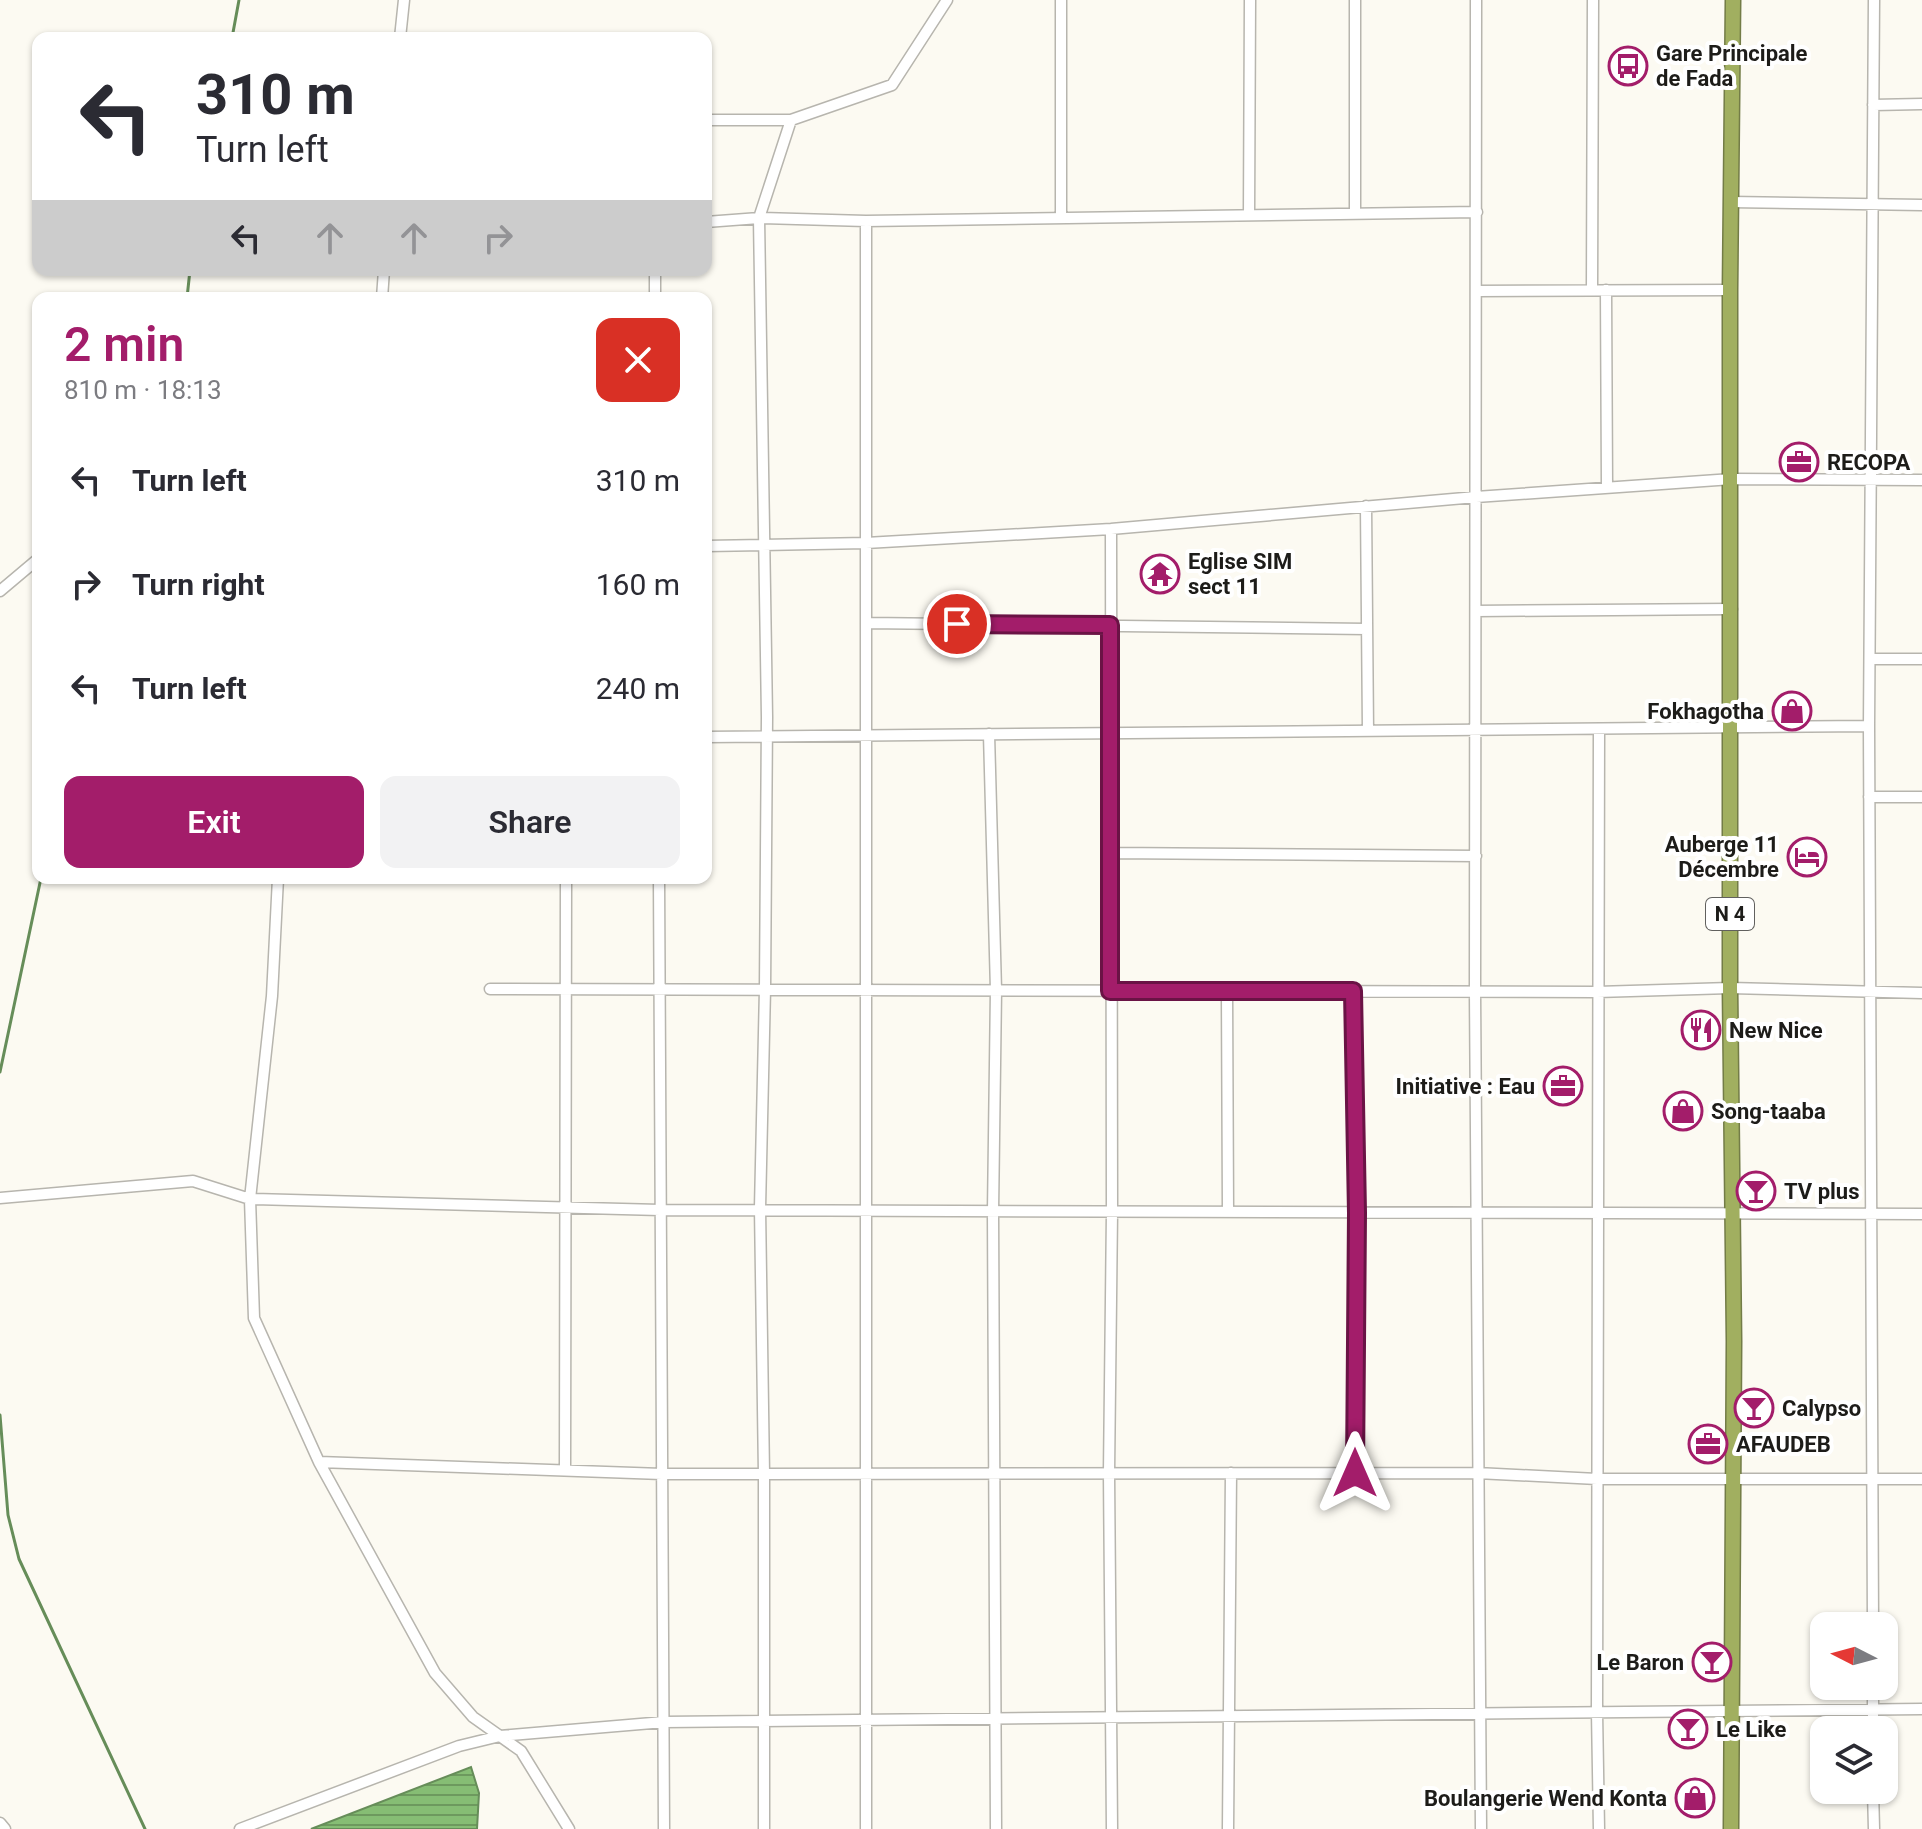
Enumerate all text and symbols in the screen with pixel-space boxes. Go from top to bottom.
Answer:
place label: Gare Principale de Fada [1656,41,1808,91]
bus stop icon: Gare Principale de Fada [1607,45,1649,87]
text: 310 m [196,62,355,128]
icon: left [64,64,168,168]
text: Turn left [196,129,329,171]
icon: left [224,216,268,260]
icon: ahead [308,216,352,260]
icon: ahead [392,216,436,260]
icon: right [476,216,520,260]
text: 2 min [64,316,184,373]
button: close [596,318,680,402]
text: 810 m · 18:13 [64,375,222,405]
office icon: RECOPA [1778,441,1820,483]
place label: RECOPA [1827,450,1910,475]
icon: left [64,458,108,502]
text: Turn left [132,463,247,498]
text: 310 m [596,463,680,498]
place label: Eglise SIM sect 11 [1188,549,1292,599]
temple icon: Eglise SIM sect 11 [1139,553,1181,595]
icon: right [64,562,108,606]
text: Turn right [132,567,265,602]
text: 160 m [596,567,680,602]
pin [923,590,991,658]
icon: arrive [935,602,979,646]
icon: left [64,666,108,710]
text: Turn left [132,671,247,706]
text: 240 m [596,671,680,706]
shop icon: Fokhagotha [1771,690,1813,732]
place label: Fokhagotha [1647,699,1764,724]
button: Exit [64,776,364,868]
button: Share [380,776,680,868]
place label: Auberge 11 Décembre [1665,832,1779,882]
hotel icon: Auberge 11 Décembre [1786,836,1828,878]
road number: N 4 [1706,898,1754,930]
restaurant icon: New Nice [1680,1009,1722,1051]
place label: New Nice [1729,1018,1823,1043]
office icon: Initiative : Eau [1542,1065,1584,1107]
place label: Initiative : Eau [1396,1074,1535,1099]
shop icon: Song-taaba [1662,1090,1704,1132]
place label: Song-taaba [1711,1099,1826,1124]
bar icon: TV plus [1735,1170,1777,1212]
place label: TV plus [1784,1179,1859,1204]
bar icon: Calypso [1733,1387,1775,1429]
place label: Calypso [1782,1396,1861,1421]
office icon: AFAUDEB [1687,1423,1729,1465]
position arrow [1313,1431,1397,1515]
place label: AFAUDEB [1736,1432,1831,1457]
north arrow [1810,1612,1898,1700]
map controls [1810,1612,1898,1804]
bar icon: Le Baron [1691,1641,1733,1683]
place label: Le Baron [1596,1650,1684,1675]
bar icon: Le Like [1667,1708,1709,1750]
button: layers [1810,1716,1898,1804]
place label: Le Like [1716,1717,1787,1742]
shop icon: Boulangerie Wend Konta [1674,1777,1716,1819]
place label: Boulangerie Wend Konta [1424,1786,1667,1811]

